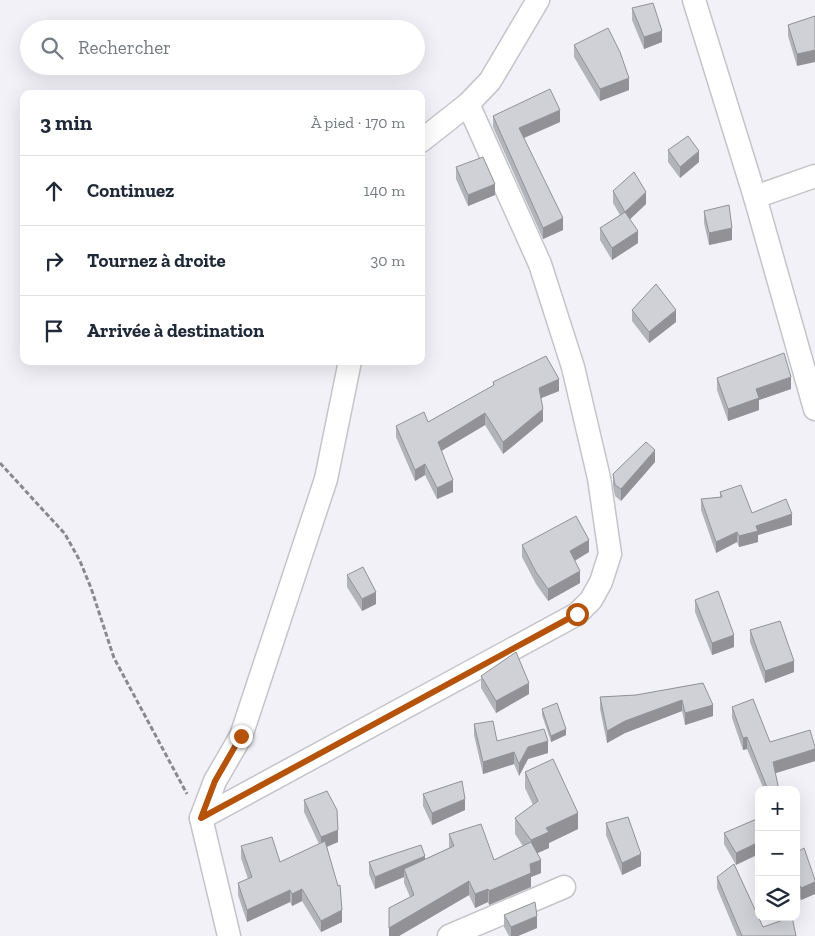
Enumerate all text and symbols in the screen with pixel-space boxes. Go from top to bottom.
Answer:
search box [20,20,425,75]
icon: search [38,34,66,62]
text: Rechercher [78,36,171,59]
text: 3 min [40,110,92,135]
text: À pied · 170 m [311,113,405,132]
icon: ahead [40,177,68,205]
text: Continuez [87,179,174,202]
text: 140 m [364,181,405,200]
icon: right [40,247,68,275]
text: Tournez à droite [87,249,226,272]
text: 30 m [371,251,405,270]
icon: arrive [40,317,68,345]
text: Arrivée à destination [87,319,264,342]
route start [566,603,589,626]
route end [230,725,253,748]
map controls [755,786,800,921]
button: + [755,786,800,831]
button: − [755,831,800,876]
button: layers [755,876,800,921]

